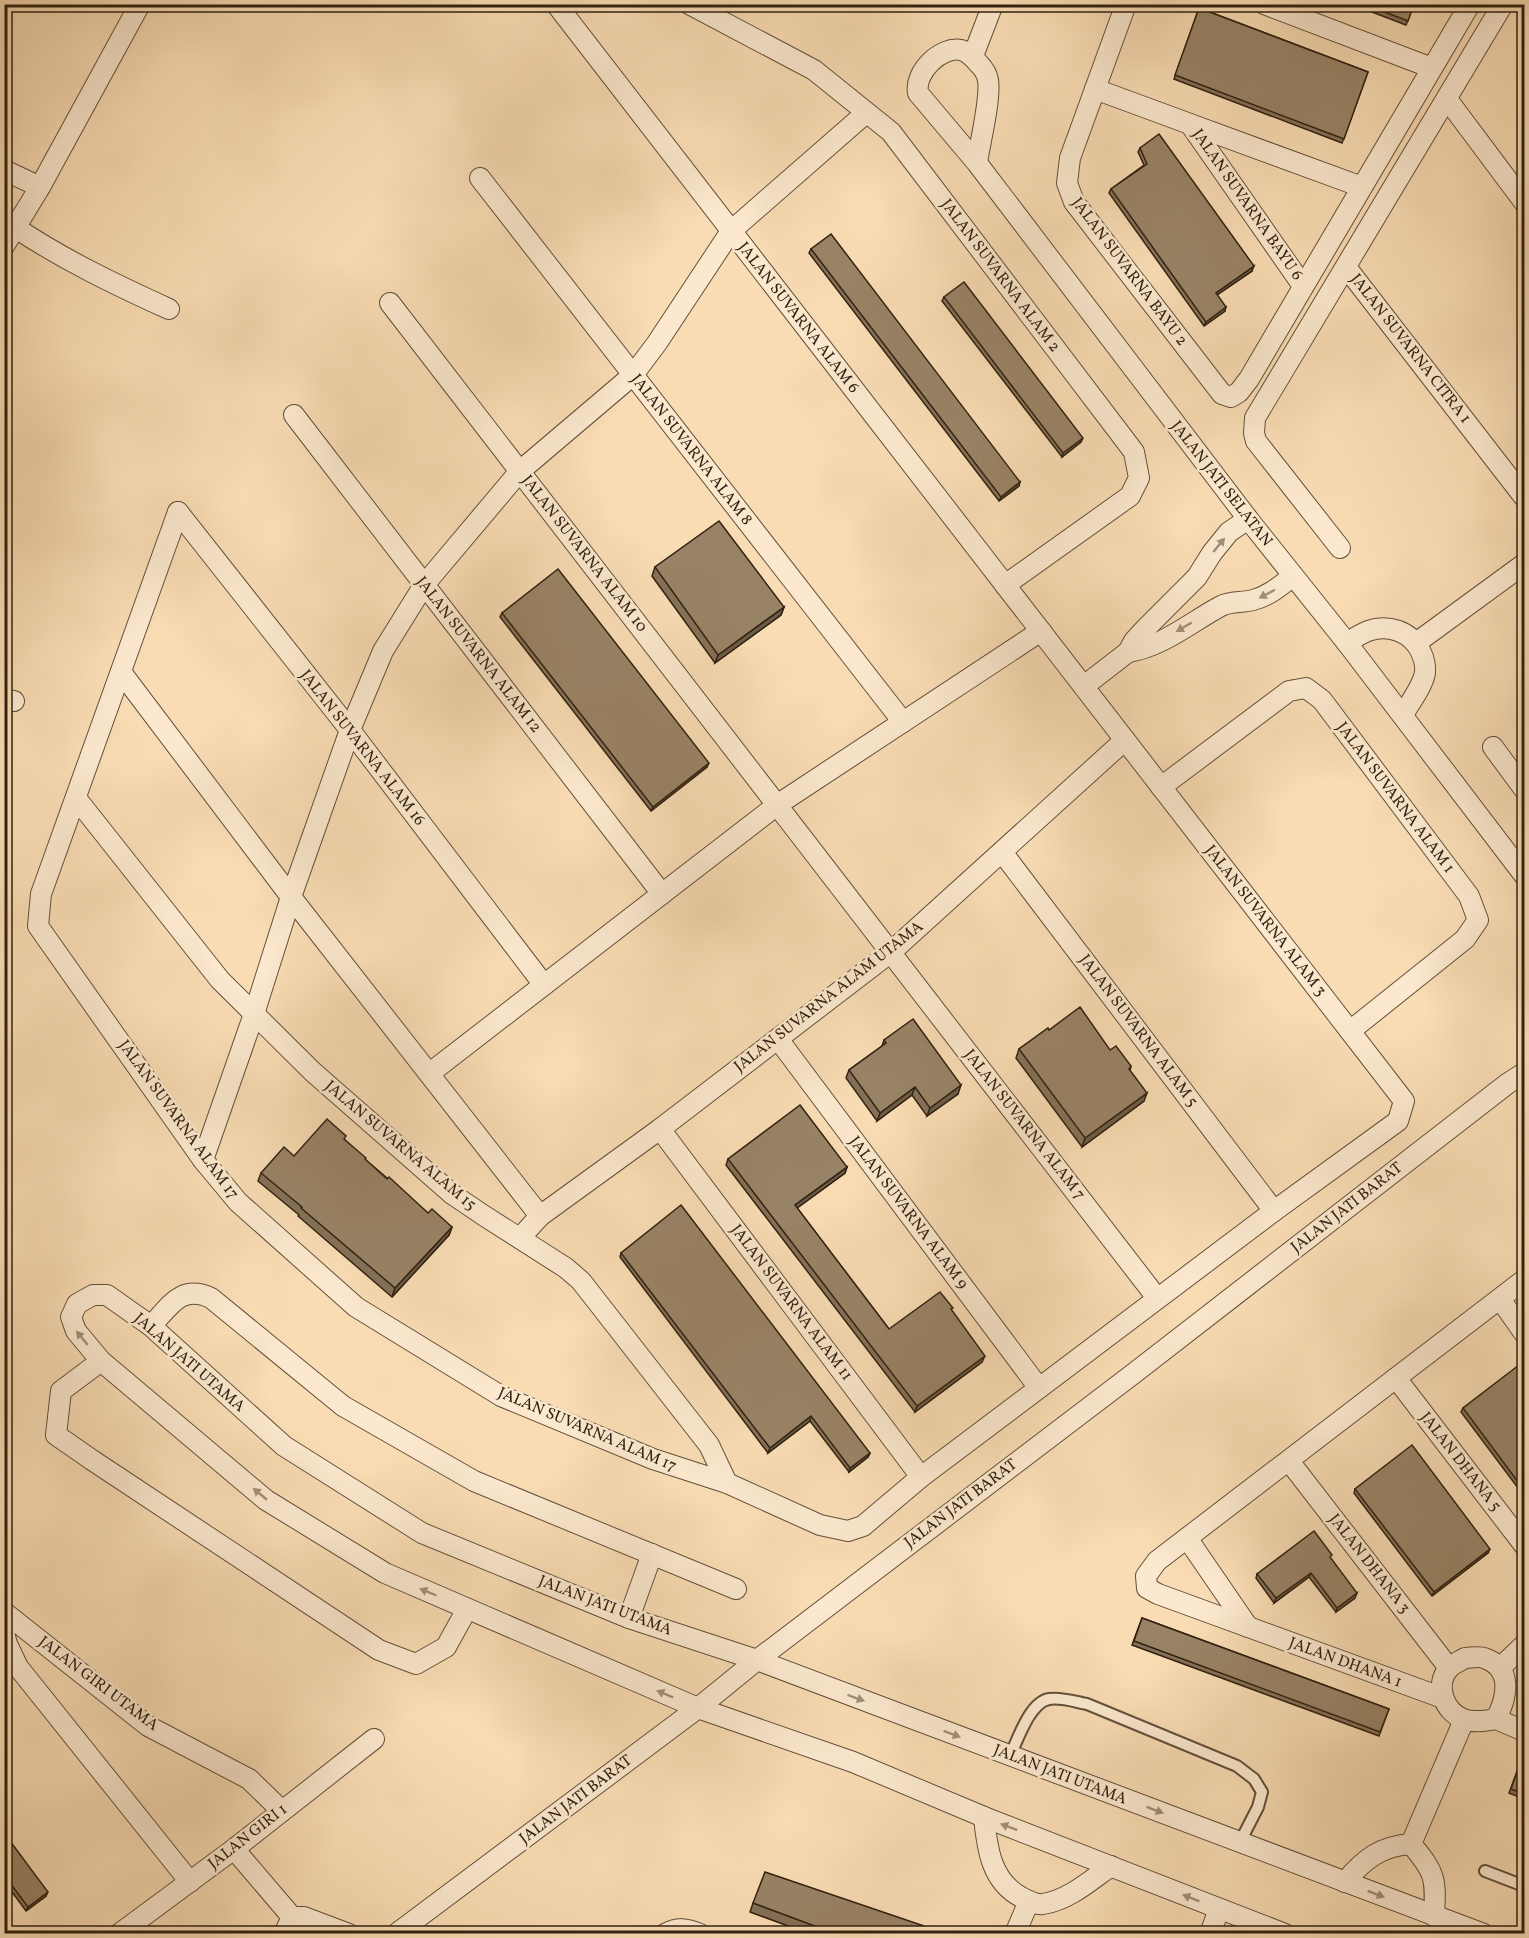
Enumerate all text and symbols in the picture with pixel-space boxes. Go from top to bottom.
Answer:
street label: JALAN SUVARNA BAYU 6 [1186,125,1308,285]
street label: JALAN SUVARNA BAYU 2 [1066,193,1192,351]
street label: JALAN SUVARNA ALAM 2 [935,195,1065,357]
street label: JALAN SUVARNA ALAM 6 [732,238,864,398]
street label: JALAN SUVARNA CITRA 1 [1344,269,1476,429]
street label: JALAN SUVARNA ALAM 8 [625,370,757,530]
street label: JALAN JATI SELATAN [1165,417,1277,552]
street label: JALAN SUVARNA ALAM 10 [516,471,652,637]
one-way arrow [1212,537,1225,553]
street label: JALAN SUVARNA ALAM 12 [410,572,546,738]
one-way arrow [1258,588,1276,598]
one-way arrow [1175,622,1192,632]
street label: JALAN SUVARNA ALAM 16 [294,665,430,831]
street label: JALAN SUVARNA ALAM 1 [1331,718,1459,878]
street label: JALAN SUVARNA ALAM 3 [1199,841,1331,1001]
street label: JALAN SUVARNA ALAM UTAMA [730,916,928,1078]
street label: JALAN SUVARNA ALAM 5 [1073,950,1203,1112]
street label: JALAN SUVARNA ALAM 17 [113,1036,243,1204]
street label: JALAN SUVARNA ALAM 7 [958,1045,1090,1205]
street label: JALAN SUVARNA ALAM 15 [319,1076,481,1216]
street label: JALAN SUVARNA ALAM 9 [843,1132,973,1294]
street label: JALAN JATI BARAT [1287,1157,1407,1259]
street label: JALAN SUVARNA ALAM 11 [725,1220,857,1386]
street label: JALAN JATI UTAMA [128,1308,250,1418]
one-way arrow [76,1330,89,1345]
street label: JALAN SUVARNA ALAM 17 [494,1382,680,1478]
street label: JALAN DHANA 5 [1414,1408,1506,1516]
street label: JALAN JATI BARAT [900,1454,1022,1554]
one-way arrow [252,1488,267,1501]
street label: JALAN DHANA 3 [1323,1510,1415,1618]
street label: JALAN JATI UTAMA [535,1570,675,1642]
one-way arrow [418,1587,436,1597]
street label: JALAN GIRI UTAMA [33,1631,163,1737]
street label: JALAN DHANA 1 [1285,1632,1405,1694]
one-way arrow [655,1689,673,1699]
one-way arrow [847,1693,865,1703]
one-way arrow [944,1729,962,1739]
street label: JALAN JATI UTAMA [990,1739,1130,1811]
street label: JALAN JATI BARAT [515,1750,637,1850]
street label: JALAN GIRI 1 [204,1799,292,1875]
one-way arrow [1146,1805,1164,1815]
one-way arrow [1000,1822,1018,1831]
one-way arrow [1368,1889,1386,1899]
one-way arrow [1182,1892,1200,1902]

